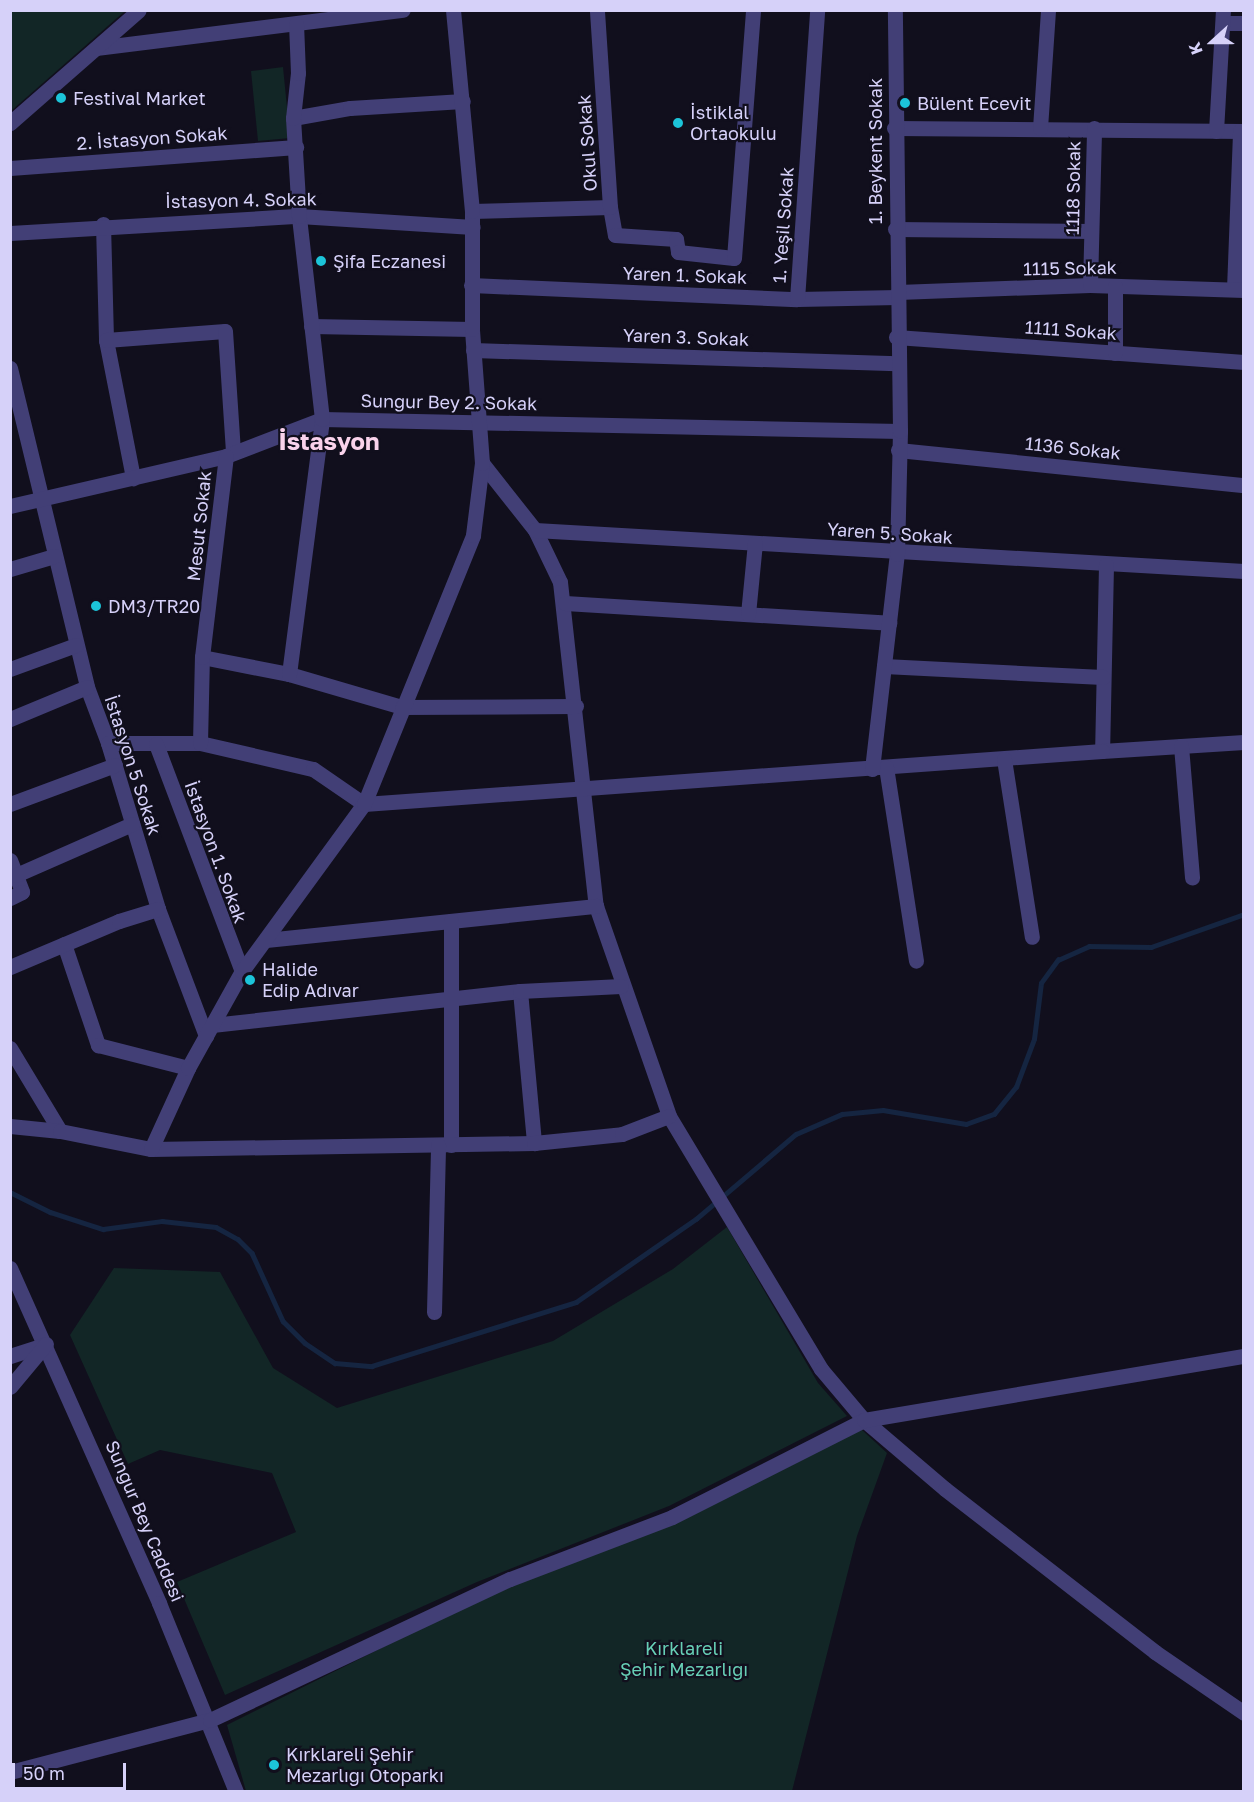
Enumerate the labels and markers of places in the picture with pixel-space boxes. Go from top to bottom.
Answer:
place label: Festival Market [73,87,206,109]
marker: Festival Market [54,91,68,105]
place label: Bülent Ecevit [917,92,1031,114]
marker: Bülent Ecevit [898,96,912,110]
place label: İstiklal Ortaokulu [690,102,777,144]
marker: İstiklal Ortaokulu [671,116,685,130]
place label: Şifa Eczanesi [333,250,446,272]
marker: Şifa Eczanesi [314,254,328,268]
place label: DM3/TR20 [108,595,200,617]
marker: DM3/TR20 [89,599,103,613]
place label: Halide Edip Adıvar [262,959,359,1002]
marker: Halide Edip Adıvar [243,973,257,987]
place label: Kırklareli Şehir Mezarlığı Otoparkı [286,1744,444,1786]
marker: Kırklareli Şehir Mezarlığı Otoparkı [267,1758,281,1772]

